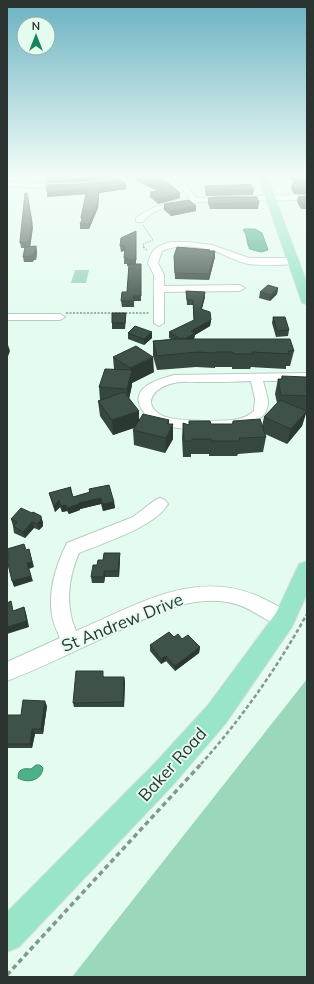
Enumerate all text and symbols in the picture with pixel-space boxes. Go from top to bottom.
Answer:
north arrow [16,16,56,56]
text: N [32,19,40,33]
street label: St Andrew Drive [58,588,186,656]
street label: Baker Road [133,723,211,805]

